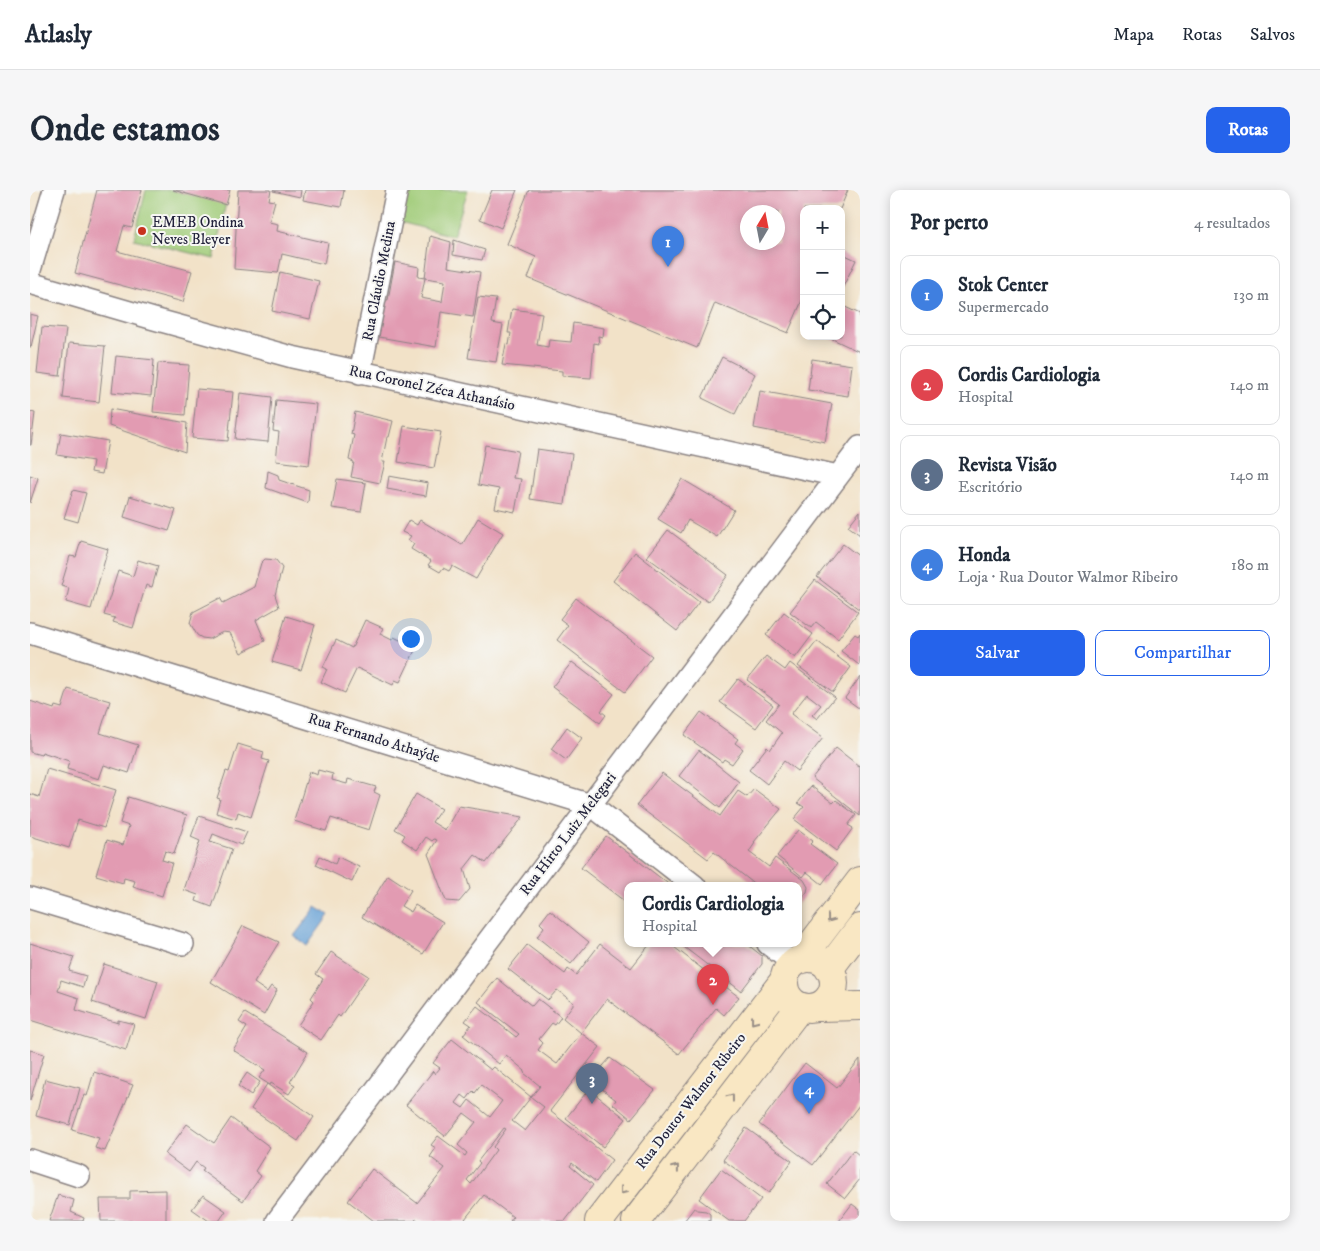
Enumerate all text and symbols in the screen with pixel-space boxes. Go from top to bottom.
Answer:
text: Atlasly [25,20,92,50]
text: Mapa [1113,24,1154,46]
text: Rotas [1182,24,1222,46]
text: Salvos [1250,24,1295,46]
button: Rotas [1206,107,1290,153]
text: Onde estamos [30,108,220,152]
north arrow [740,205,785,250]
map controls [800,205,845,340]
button: + [800,205,845,250]
text: Por perto [910,210,988,236]
place label: EMEB Ondina Neves Bleyer [152,213,244,249]
text: 4 resultados [1194,213,1270,233]
street label: Rua Cláudio Medina [358,219,400,343]
marker: EMEB Ondina Neves Bleyer [136,225,148,237]
pin: 1 [652,226,684,267]
button: − [800,250,845,295]
text: Stok Center [958,274,1048,297]
text: 1 [924,285,930,305]
text: 130 m [1233,285,1269,305]
button: locate [800,295,845,340]
text: Supermercado [958,297,1049,317]
street label: Rua Coronel Zéca Athanásio [347,361,517,415]
text: Cordis Cardiologia [958,364,1100,387]
text: 2 [923,375,931,395]
text: 140 m [1230,375,1269,395]
text: Hospital [958,387,1013,407]
text: Revista Visão [958,454,1057,477]
text: 3 [924,465,930,485]
text: 140 m [1230,465,1269,485]
text: Escritório [958,477,1022,497]
text: Honda [958,544,1010,567]
text: 4 [922,555,932,575]
text: 180 m [1231,555,1269,575]
text: Loja · Rua Doutor Walmor Ribeiro [958,567,1178,587]
your location [398,626,424,652]
button: Salvar [910,630,1085,676]
button: Compartilhar [1095,630,1270,676]
street label: Rua Fernando Athaýde [306,709,442,767]
street label: Rua Hirto Luiz Melegari [515,769,621,899]
popup [624,882,802,947]
text: Cordis Cardiologia [642,893,784,916]
one-way arrow [828,913,836,922]
text: Hospital [642,916,697,936]
pin: 2 [697,964,729,1005]
one-way arrow [751,1015,759,1024]
street label: Rua Doutor Walmor Ribeiro [632,1029,750,1173]
pin: 3 [576,1063,608,1104]
pin: 4 [793,1073,825,1114]
one-way arrow [725,1093,734,1103]
one-way arrow [671,1165,680,1174]
one-way arrow [620,1185,628,1194]

